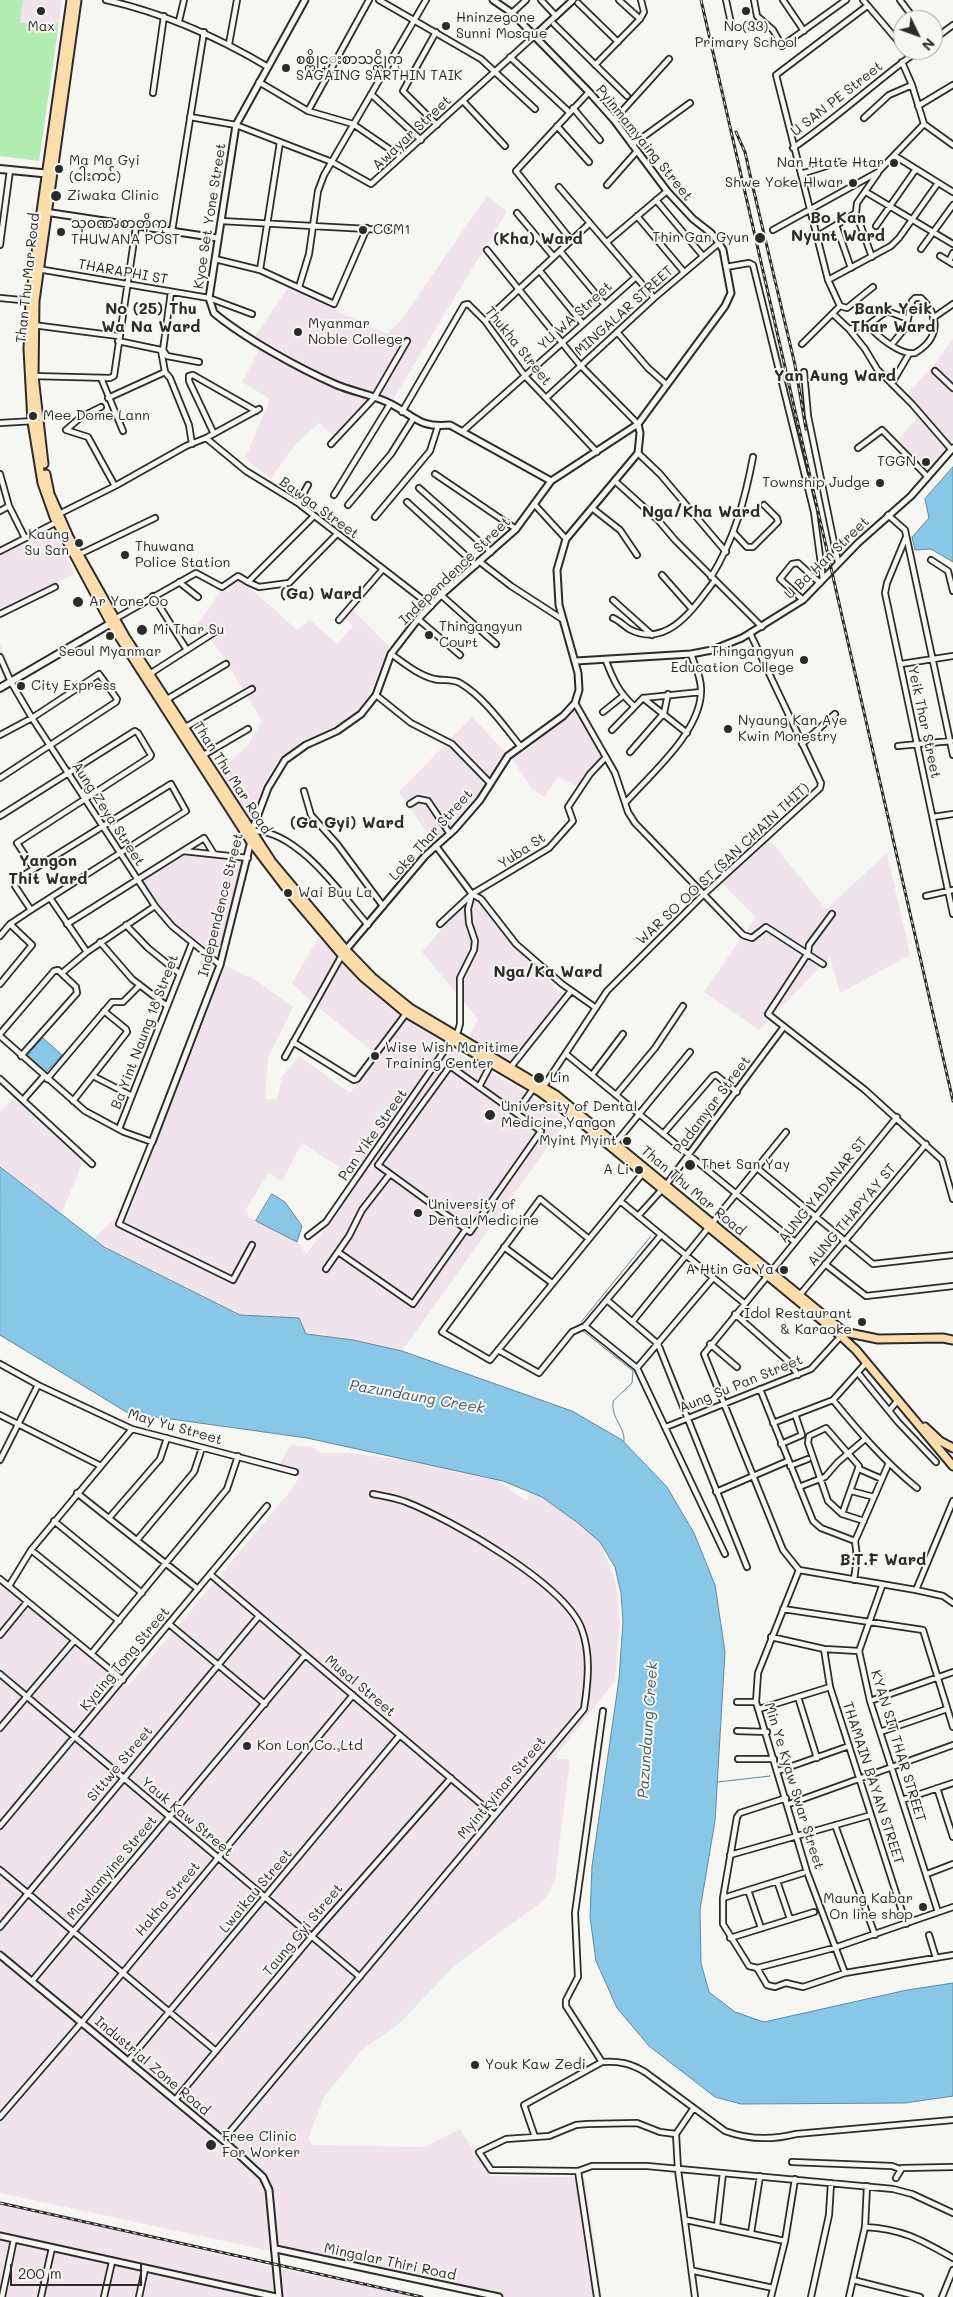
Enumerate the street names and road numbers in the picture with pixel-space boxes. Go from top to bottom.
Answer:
street label: U SAN PE Street [788,58,886,140]
street label: Pyinmamyaing Street [592,82,696,204]
street label: Awayar Street [369,92,455,174]
street label: Kyoe Set Yone Street [190,142,230,290]
street label: Than Thu Mar Road [13,212,43,344]
street label: THARAPHI ST [77,256,169,288]
street label: MINGALAR STREET [571,262,677,360]
street label: YU WA Street [534,278,616,354]
street label: Thukha Street [481,303,555,389]
street label: Bawga Street [276,474,362,542]
street label: U Ba Han Street [781,513,873,603]
street label: Independence Street [396,514,514,628]
street label: Yeik Thar Street [904,664,944,780]
street label: Than Thu Mar Road [189,719,275,837]
street label: Aung Zeya Street [68,759,148,869]
street label: WAR SO OO ST (SAN CHAIN THIT) [633,779,813,949]
street label: Loke Thar Street [386,786,476,884]
street label: Yuba St [495,830,549,872]
street label: Independence Street [195,831,247,979]
street label: Ba Yint Naung 18 Street [108,952,182,1112]
street label: Padamyar Street [670,1053,754,1157]
street label: Pan Yike Street [335,1086,411,1184]
street label: AUNG YADANAR ST [775,1134,871,1246]
street label: Than Thu Mar Road [638,1143,748,1239]
street label: AUNG THAPYAY ST [804,1160,900,1270]
street label: Aung Su Pan Street [677,1352,805,1416]
street label: May Yu Street [126,1405,224,1449]
street label: Kyaing Tong Street [77,1604,173,1714]
street label: Musal Street [321,1652,399,1720]
street label: KYAN SIT THAR STREET [867,1668,929,1824]
street label: THAMAIN BAYAN STREET [839,1700,907,1866]
street label: Min Ye Kyaw Swar Street [761,1701,827,1871]
street label: Sittwe Street [84,1723,156,1805]
street label: Myintkyinar Street [454,1733,550,1843]
street label: Yauk Kaw Street [138,1774,236,1860]
street label: Mawlamyine Street [63,1812,161,1924]
street label: Lwaikau Street [216,1846,296,1936]
street label: Hakha Street [132,1858,204,1940]
street label: Taung Gyi Street [259,1880,347,1980]
street label: Industrial Zone Road [91,2013,213,2119]
street label: Mingalar Thiri Road [323,2240,457,2284]

